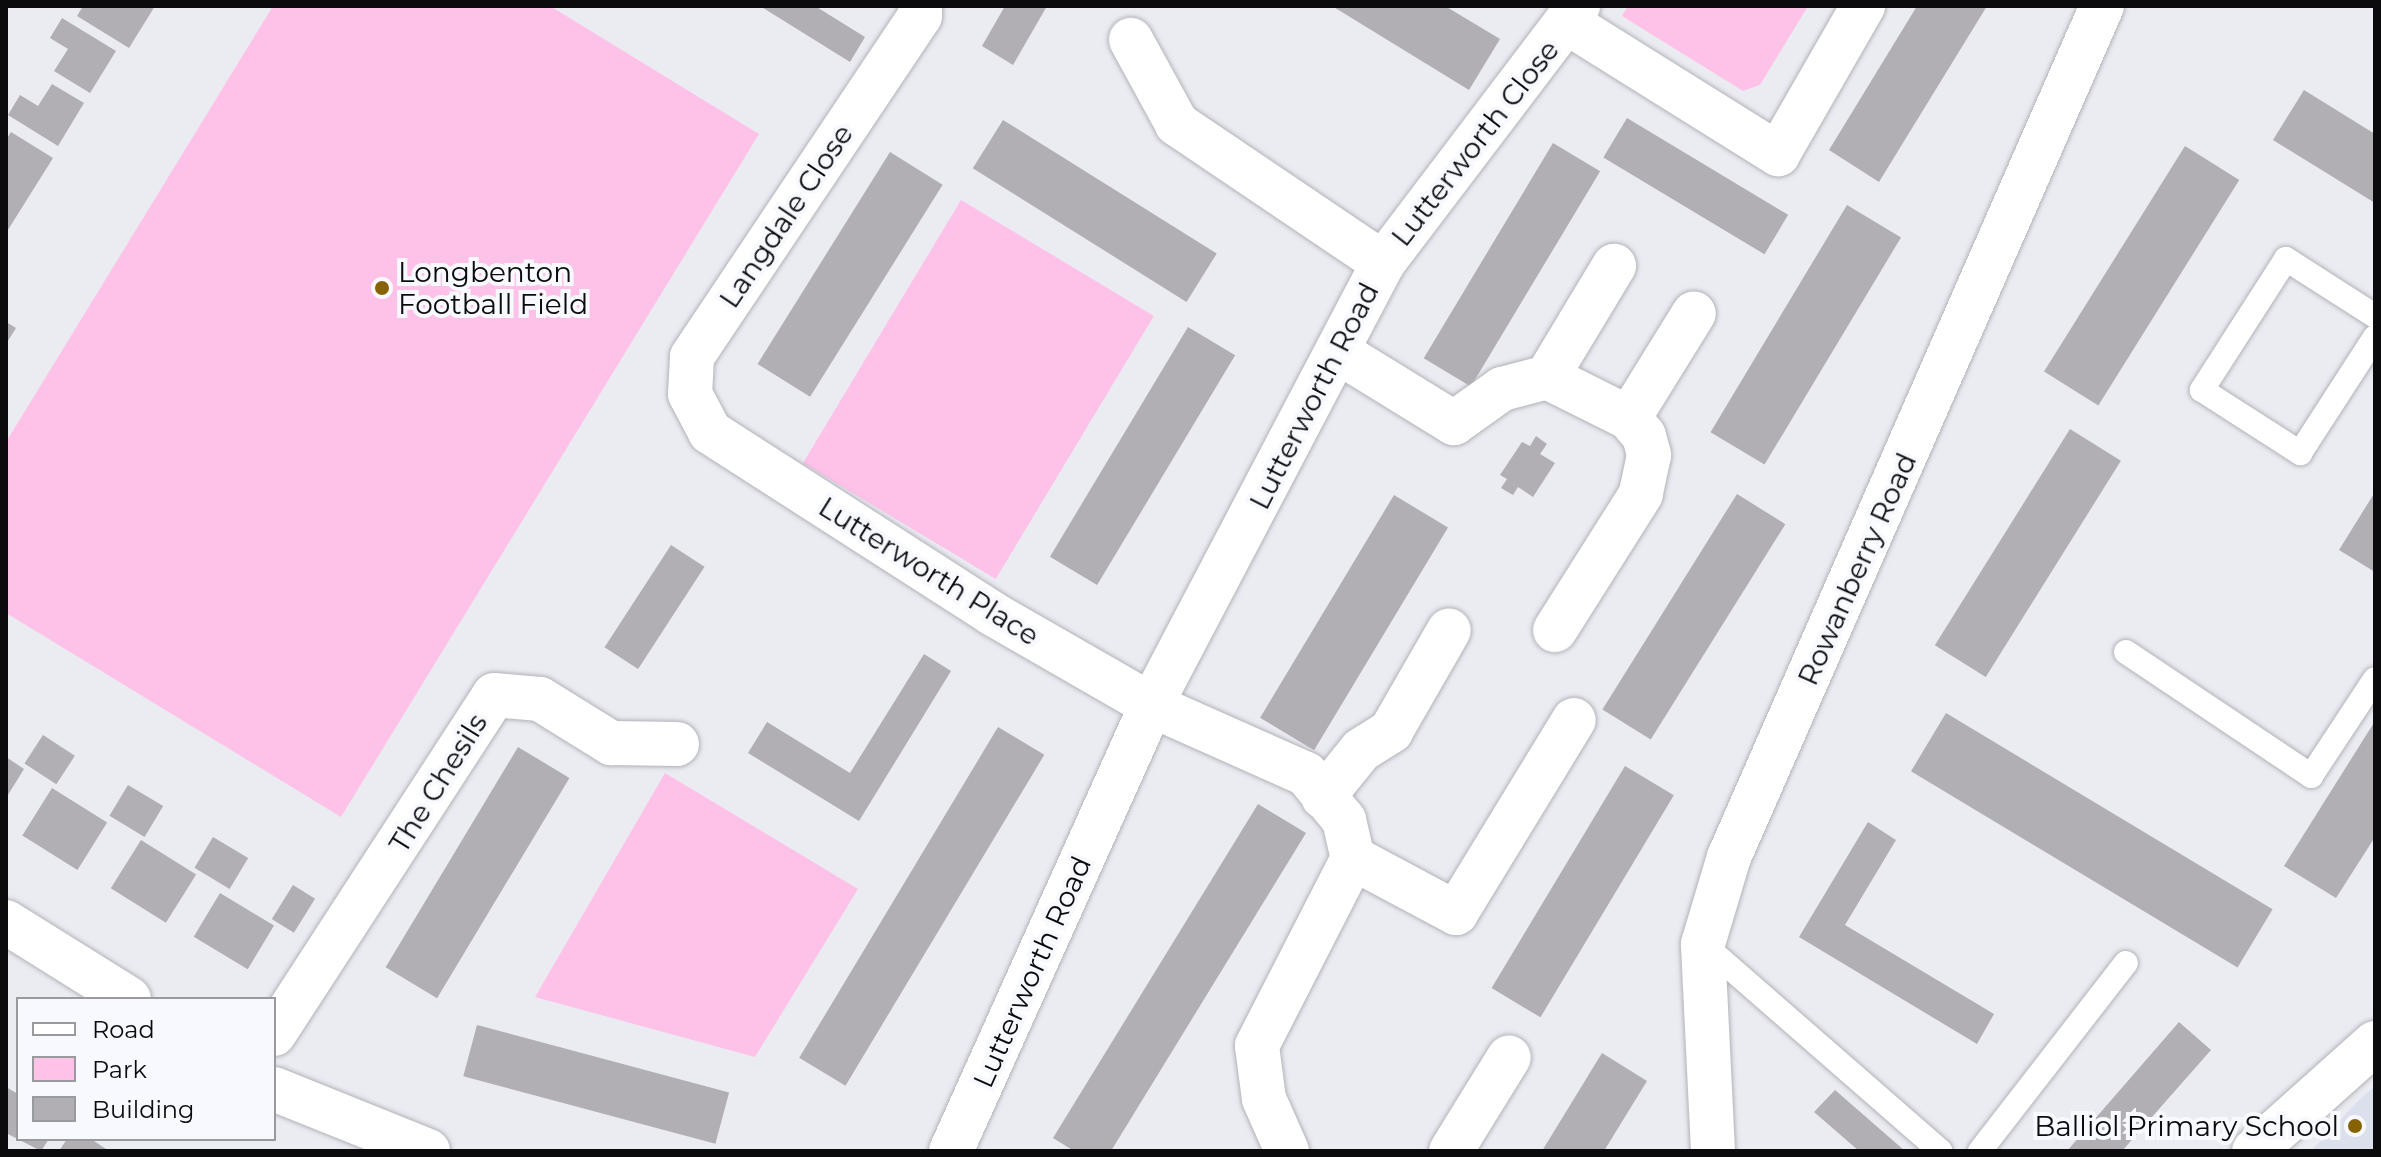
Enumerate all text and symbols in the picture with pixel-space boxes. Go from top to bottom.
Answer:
street label: Lutterworth Close [1384,33,1566,253]
street label: Langdale Close [712,118,860,314]
place label: Longbenton Football Field [398,255,588,321]
street label: Lutterworth Road [1242,277,1386,515]
marker: Longbenton Football Field [373,279,391,297]
street label: Rowanberry Road [1791,448,1923,690]
street label: Lutterworth Place [813,490,1045,652]
street label: The Chesils [382,707,494,859]
street label: Lutterworth Road [966,851,1098,1093]
legend [16,997,276,1141]
text: Road [92,1015,155,1044]
text: Park [92,1055,147,1084]
text: Building [92,1095,195,1124]
place label: Balliol Primary School [2034,1109,2339,1143]
marker: Balliol Primary School [2346,1117,2364,1135]

